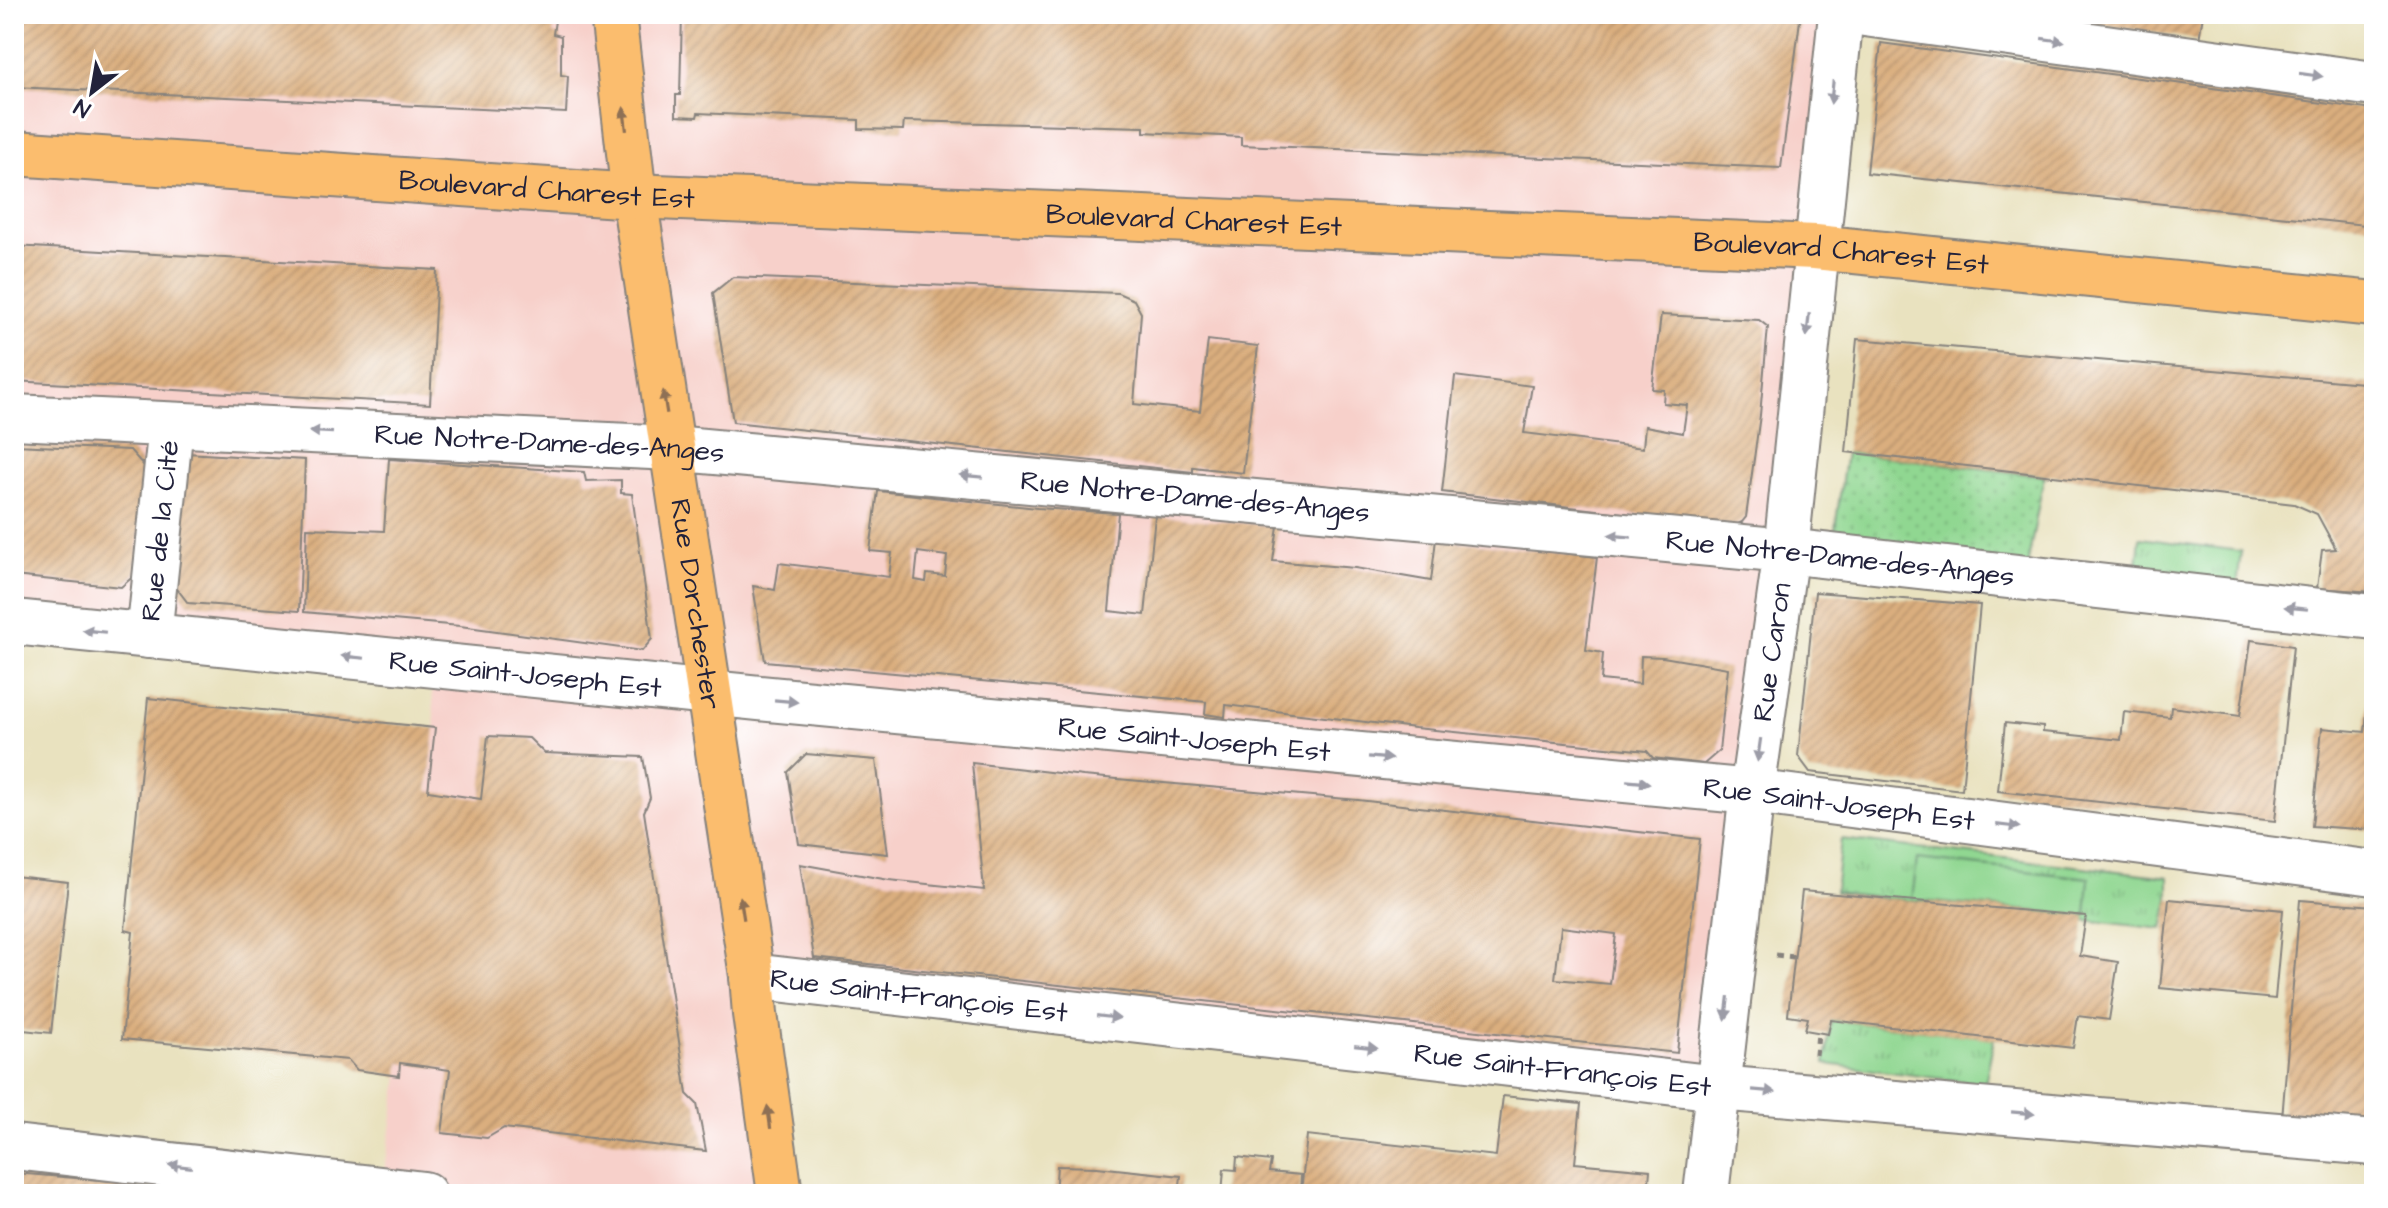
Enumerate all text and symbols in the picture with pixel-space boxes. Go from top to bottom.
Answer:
one-way arrow [2041,34,2066,47]
north arrow [52,52,132,132]
one-way arrow [2299,69,2324,82]
one-way arrow [1826,79,1839,104]
text: N [68,91,96,125]
one-way arrow [618,106,631,131]
street label: Boulevard Charest Est [398,160,696,218]
street label: Boulevard Charest Est [1045,194,1344,246]
street label: Boulevard Charest Est [1692,222,1991,284]
one-way arrow [1801,313,1814,338]
one-way arrow [658,389,671,414]
street label: Rue Notre-Dame-des-Anges [373,414,726,472]
one-way arrow [308,425,333,438]
street label: Rue de la Cité [131,438,189,623]
street label: Rue Notre-Dame-des-Anges [1019,461,1371,532]
one-way arrow [958,469,983,482]
street label: Rue Dorchester [661,496,731,712]
street label: Rue Notre-Dame-des-Anges [1664,520,2016,596]
one-way arrow [1607,529,1632,542]
street label: Rue Caron [1743,580,1801,724]
one-way arrow [2284,602,2309,615]
one-way arrow [81,624,106,637]
street label: Rue Saint-Joseph Est [387,641,664,708]
one-way arrow [340,650,365,663]
one-way arrow [774,695,799,708]
street label: Rue Saint-Joseph Est [1056,707,1333,772]
one-way arrow [1752,738,1765,763]
one-way arrow [1368,751,1393,764]
street label: Rue Saint-Joseph Est [1701,768,1978,840]
one-way arrow [1626,776,1651,789]
one-way arrow [1996,820,2021,833]
one-way arrow [735,896,748,921]
street label: Rue Saint-François Est [768,959,1070,1032]
one-way arrow [1721,996,1734,1021]
one-way arrow [1096,1011,1121,1024]
street label: Rue Saint-François Est [1412,1033,1714,1107]
one-way arrow [1354,1041,1379,1054]
one-way arrow [1752,1085,1777,1098]
one-way arrow [762,1104,775,1129]
one-way arrow [2011,1107,2036,1120]
one-way arrow [167,1159,192,1172]

